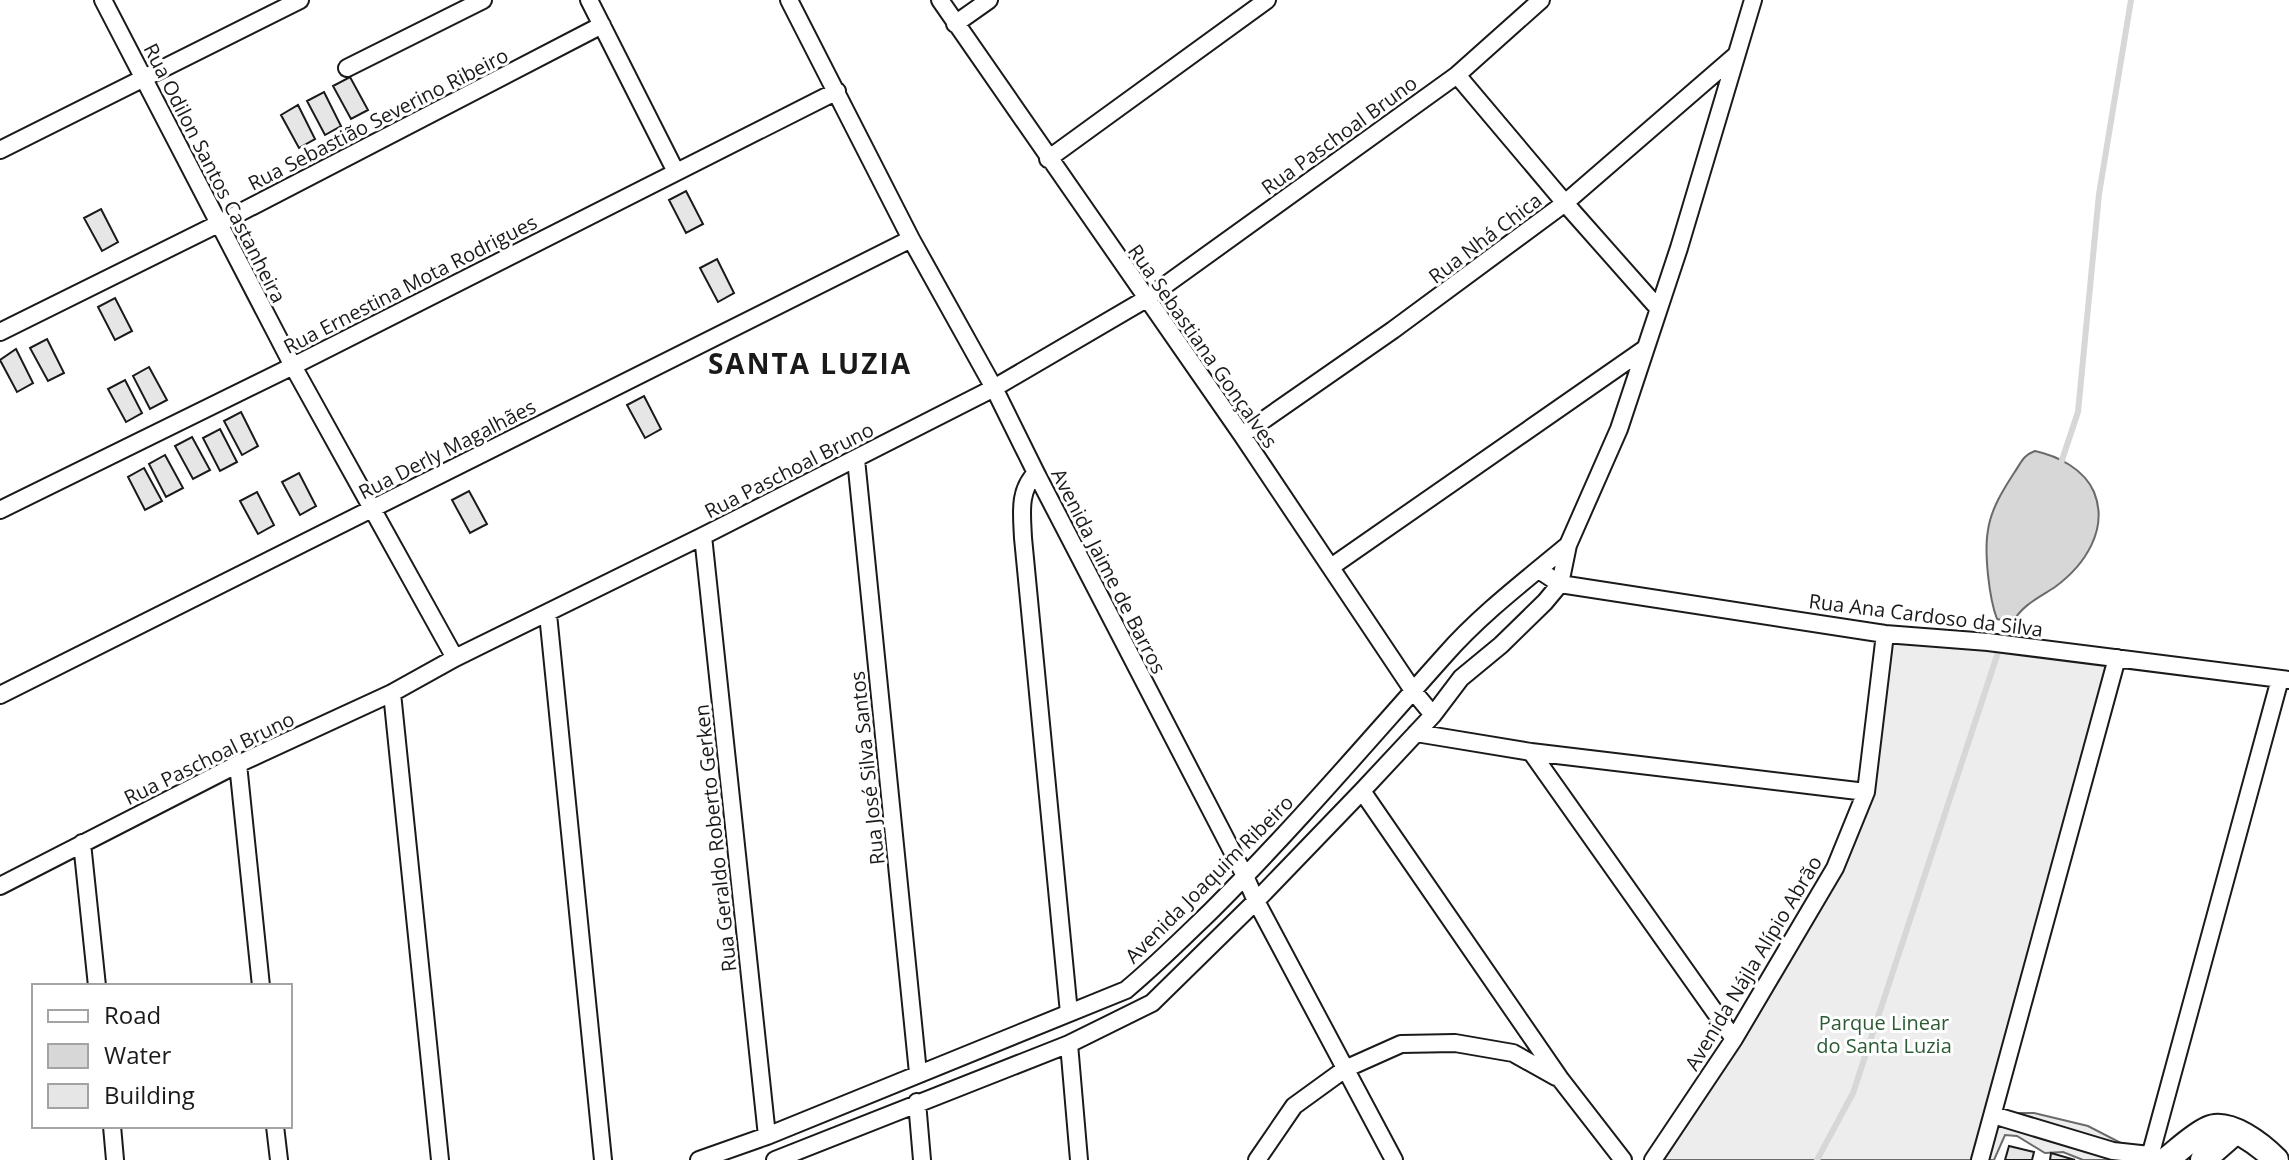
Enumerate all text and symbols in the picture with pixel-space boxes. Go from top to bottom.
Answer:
street label: Rua Odilon Santos Castanheira [138,39,292,307]
street label: Rua Sebastião Severino Ribeiro [243,41,513,197]
street label: Rua Paschoal Bruno [1256,69,1422,201]
street label: Rua Nhá Chica [1423,187,1547,289]
street label: Rua Ernestina Mota Rodrigues [279,208,541,360]
street label: Rua Sebastiana Gonçalves [1122,239,1284,453]
district label: SANTA LUZIA [708,344,912,382]
street label: Rua Derly Magalhães [354,393,540,505]
street label: Rua Paschoal Bruno [700,416,878,524]
street label: Avenida Jaime de Barros [1045,464,1173,678]
street label: Rua Ana Cardoso da Silva [1807,587,2045,643]
street label: Rua José Silva Santos [843,670,891,866]
street label: Rua Geraldo Roberto Gerken [688,703,742,973]
street label: Rua Paschoal Bruno [119,705,299,811]
street label: Avenida Joaquim Ribeiro [1119,789,1299,969]
street label: Avenida Nájla Alípio Abrão [1678,851,1828,1075]
legend [32,984,292,1128]
text: Road [104,998,161,1031]
park label: Parque Linear do Santa Luzia [1816,1009,1952,1059]
text: Water [104,1038,172,1071]
text: Building [104,1078,195,1111]

